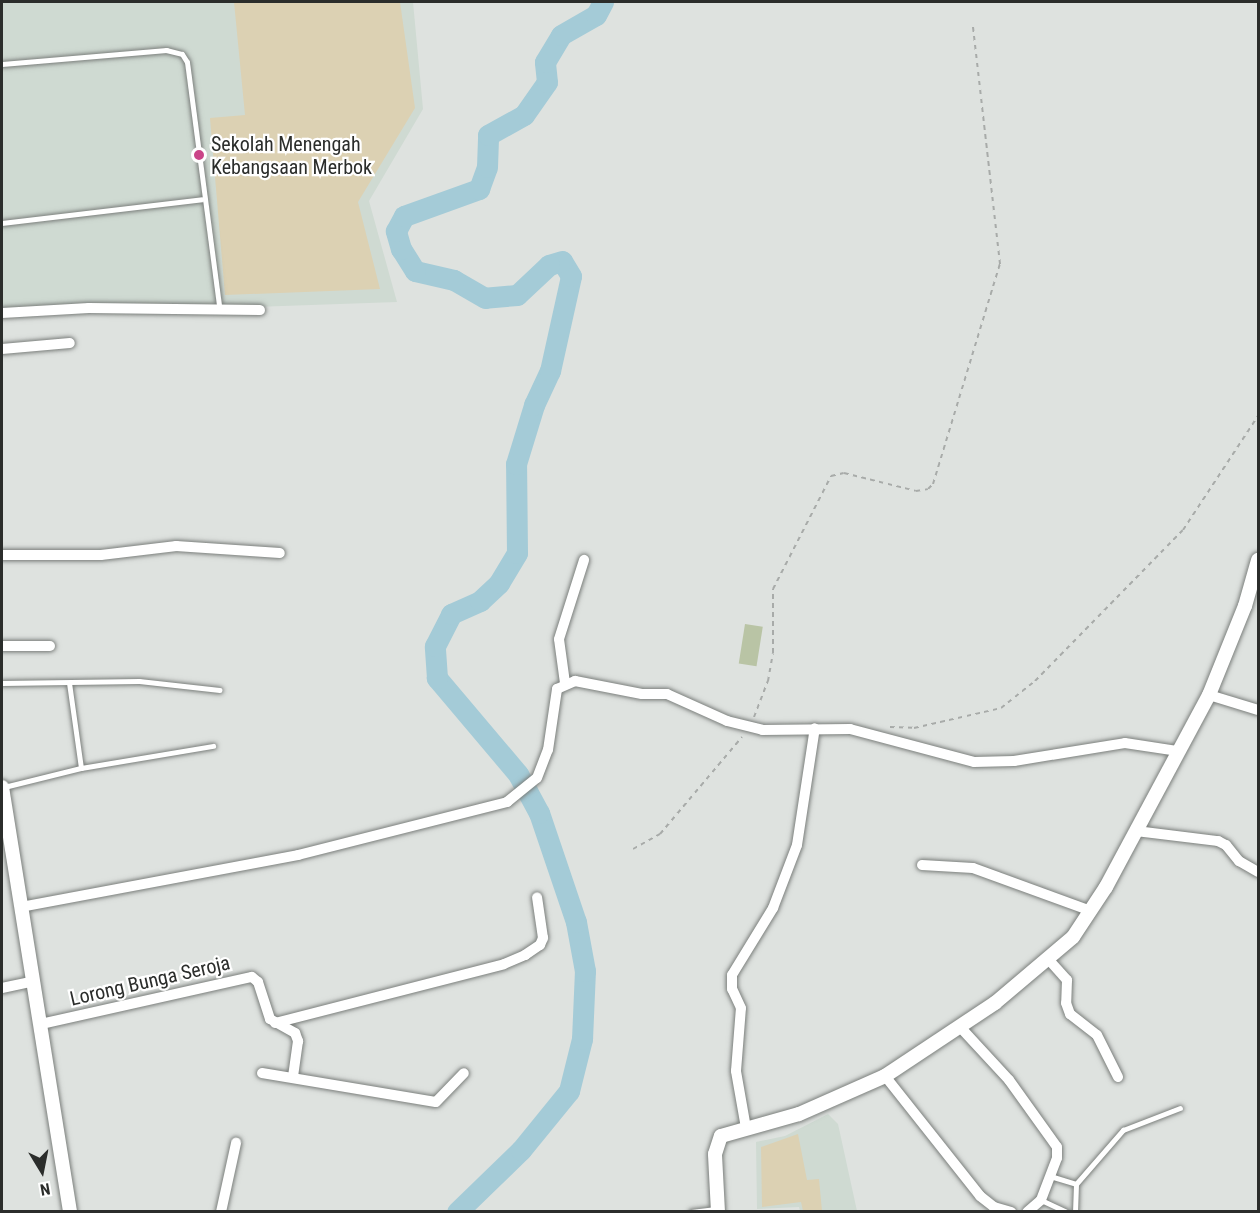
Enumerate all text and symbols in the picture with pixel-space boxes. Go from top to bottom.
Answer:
place label: Sekolah Menengah Kebangsaan Merbok [211,132,372,179]
marker: Sekolah Menengah Kebangsaan Merbok [192,148,206,162]
street label: Lorong Bunga Seroja [68,951,232,1011]
north arrow [12,1141,72,1201]
text: N [39,1179,52,1199]

